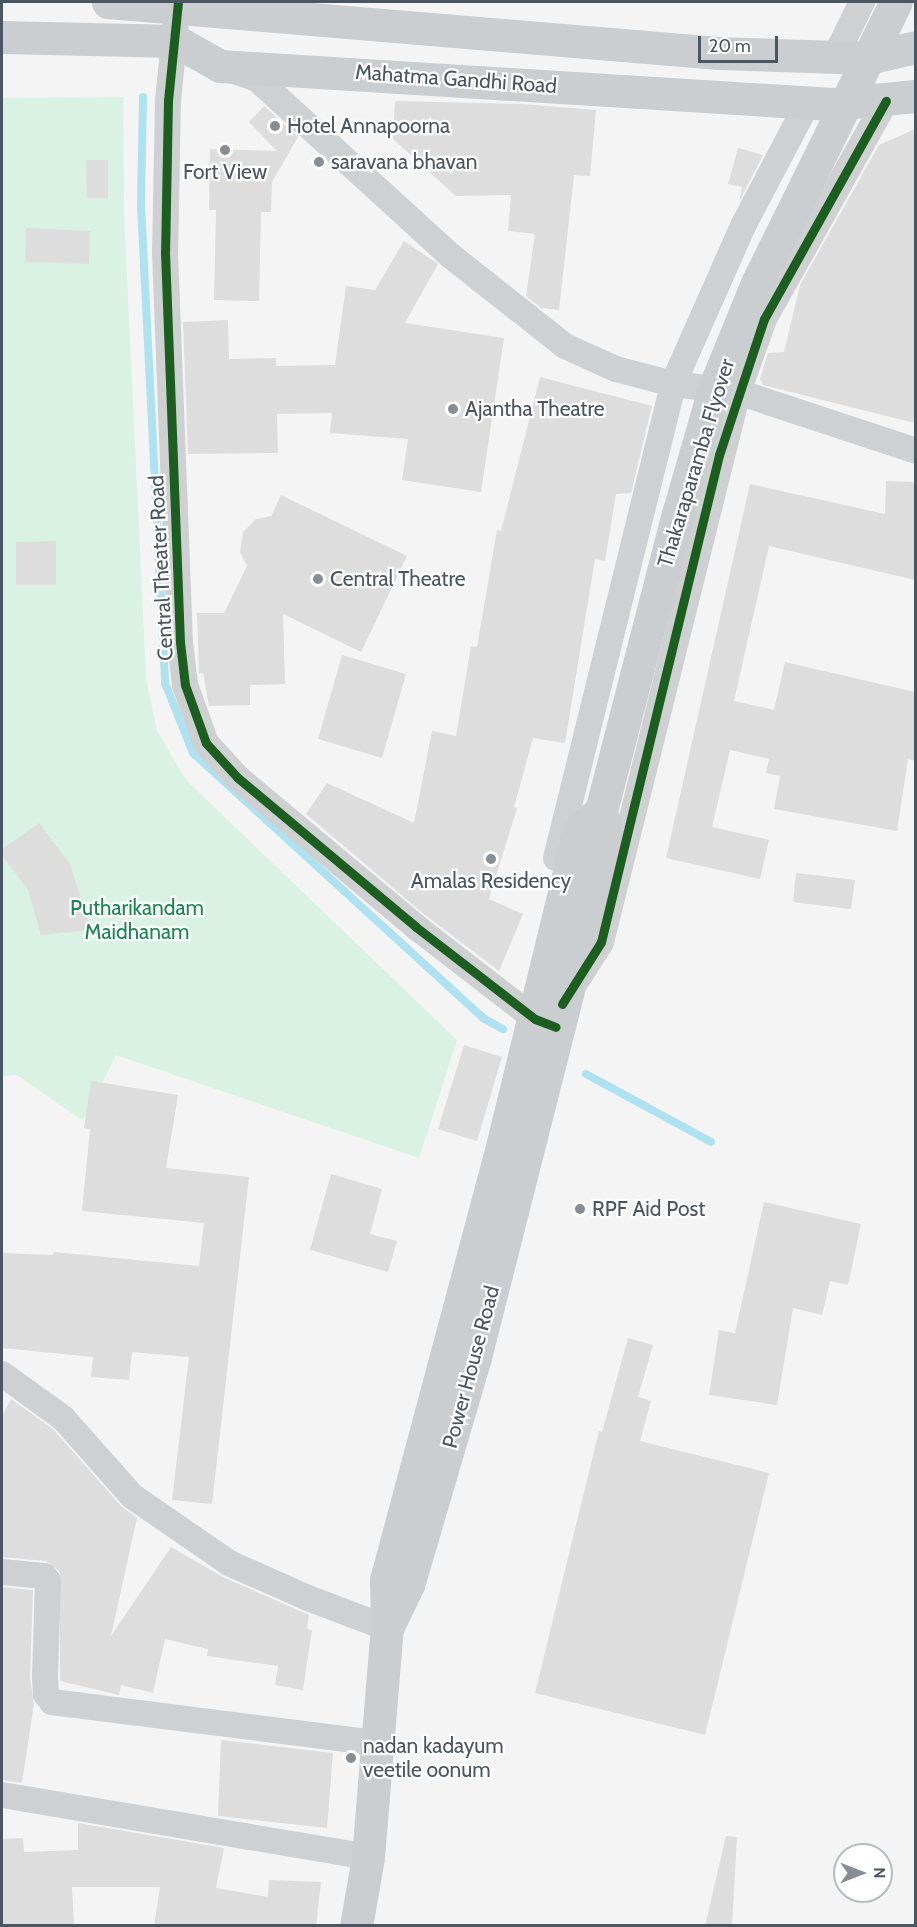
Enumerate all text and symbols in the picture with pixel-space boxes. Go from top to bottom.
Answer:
scale bar [701,24,780,62]
text: 20 m [709,35,751,57]
street label: Mahatma Gandhi Road [354,59,558,99]
place label: Hotel Annapoorna [287,113,450,139]
marker: Hotel Annapoorna [268,119,282,133]
marker: Fort View [218,143,232,157]
place label: saravana bhavan [331,149,478,175]
marker: saravana bhavan [312,155,326,169]
place label: Fort View [183,159,267,185]
street label: Thakaraparamba Flyover [652,356,740,570]
place label: Ajantha Theatre [465,396,605,422]
marker: Ajantha Theatre [446,402,460,416]
street label: Central Theater Road [144,474,178,662]
place label: Central Theatre [330,566,466,592]
marker: Central Theatre [311,572,325,586]
marker: Amalas Residency [484,852,498,866]
place label: Amalas Residency [411,868,571,894]
park label: Putharikandam Maidhanam [70,895,204,945]
place label: RPF Aid Post [592,1196,705,1222]
marker: RPF Aid Post [573,1202,587,1216]
street label: Power House Road [437,1283,505,1451]
place label: nadan kadayum veetile oonum [363,1733,504,1783]
marker: nadan kadayum veetile oonum [344,1751,358,1765]
north arrow [833,1843,893,1903]
text: N [870,1867,889,1879]

